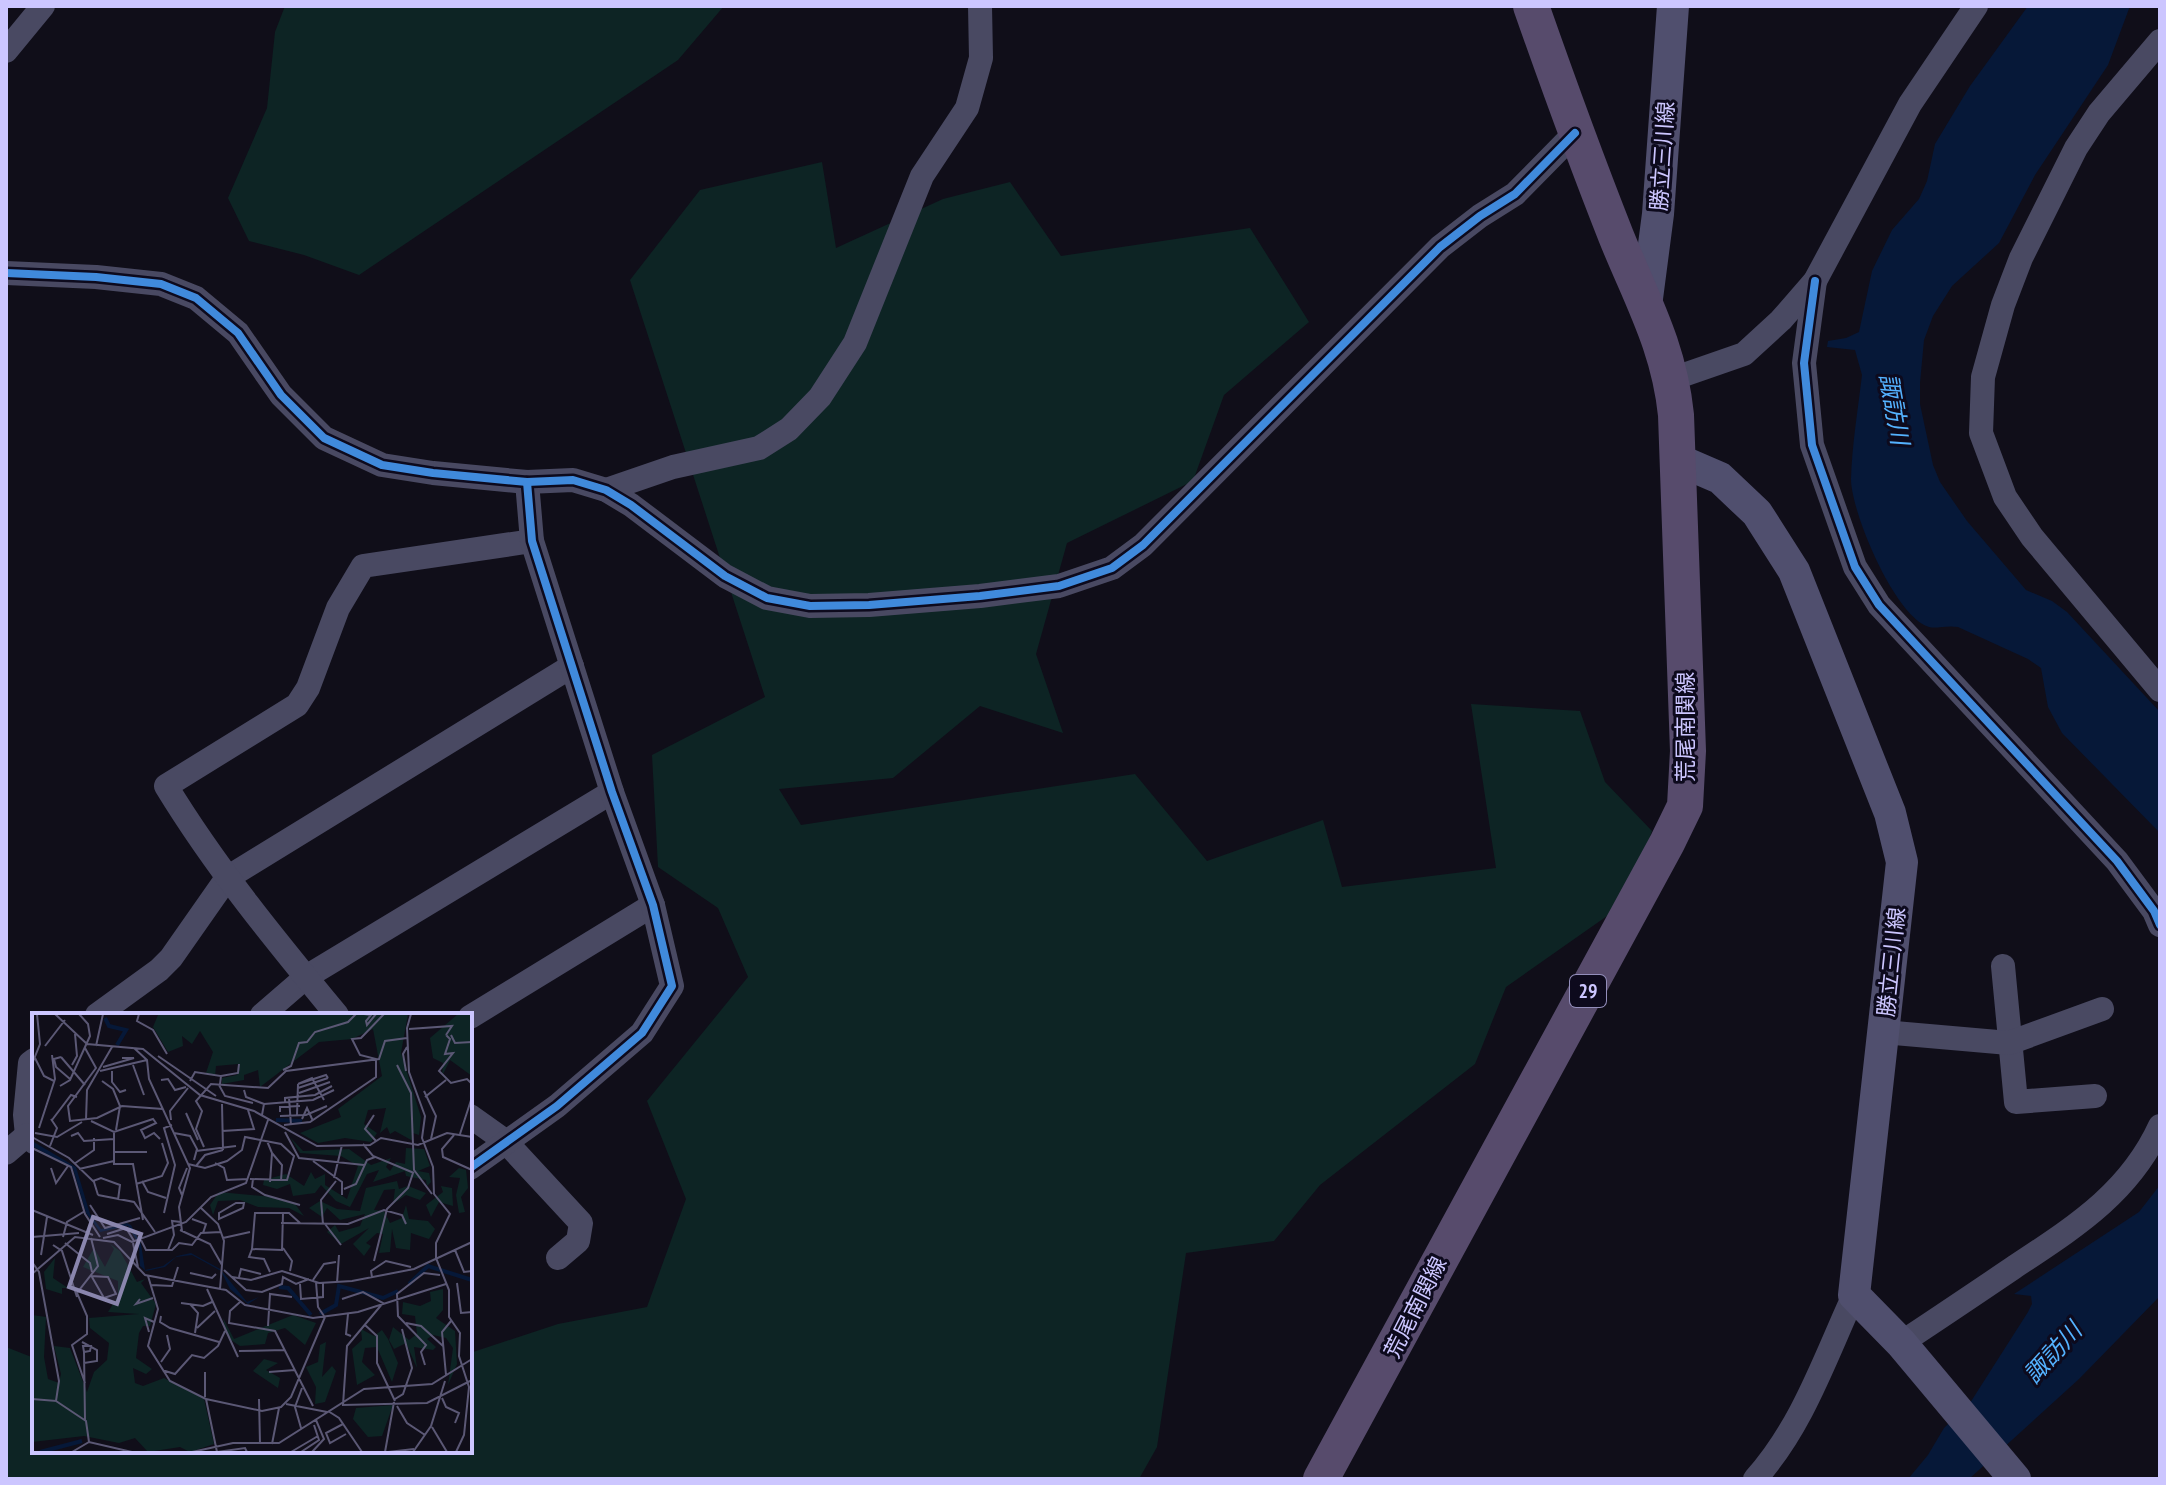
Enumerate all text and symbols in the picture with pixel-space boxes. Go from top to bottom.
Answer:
street label: 勝立三川線 [1644,100,1680,212]
water label: 諏訪川 [1873,371,1917,450]
street label: 荒尾南関線 [1671,672,1699,782]
street label: 勝立三川線 [1871,906,1911,1018]
road number: 29 [1570,975,1606,1007]
inset map [32,1013,472,1453]
street label: 荒尾南関線 [1378,1252,1452,1362]
water label: 諏訪川 [2017,1313,2090,1390]

